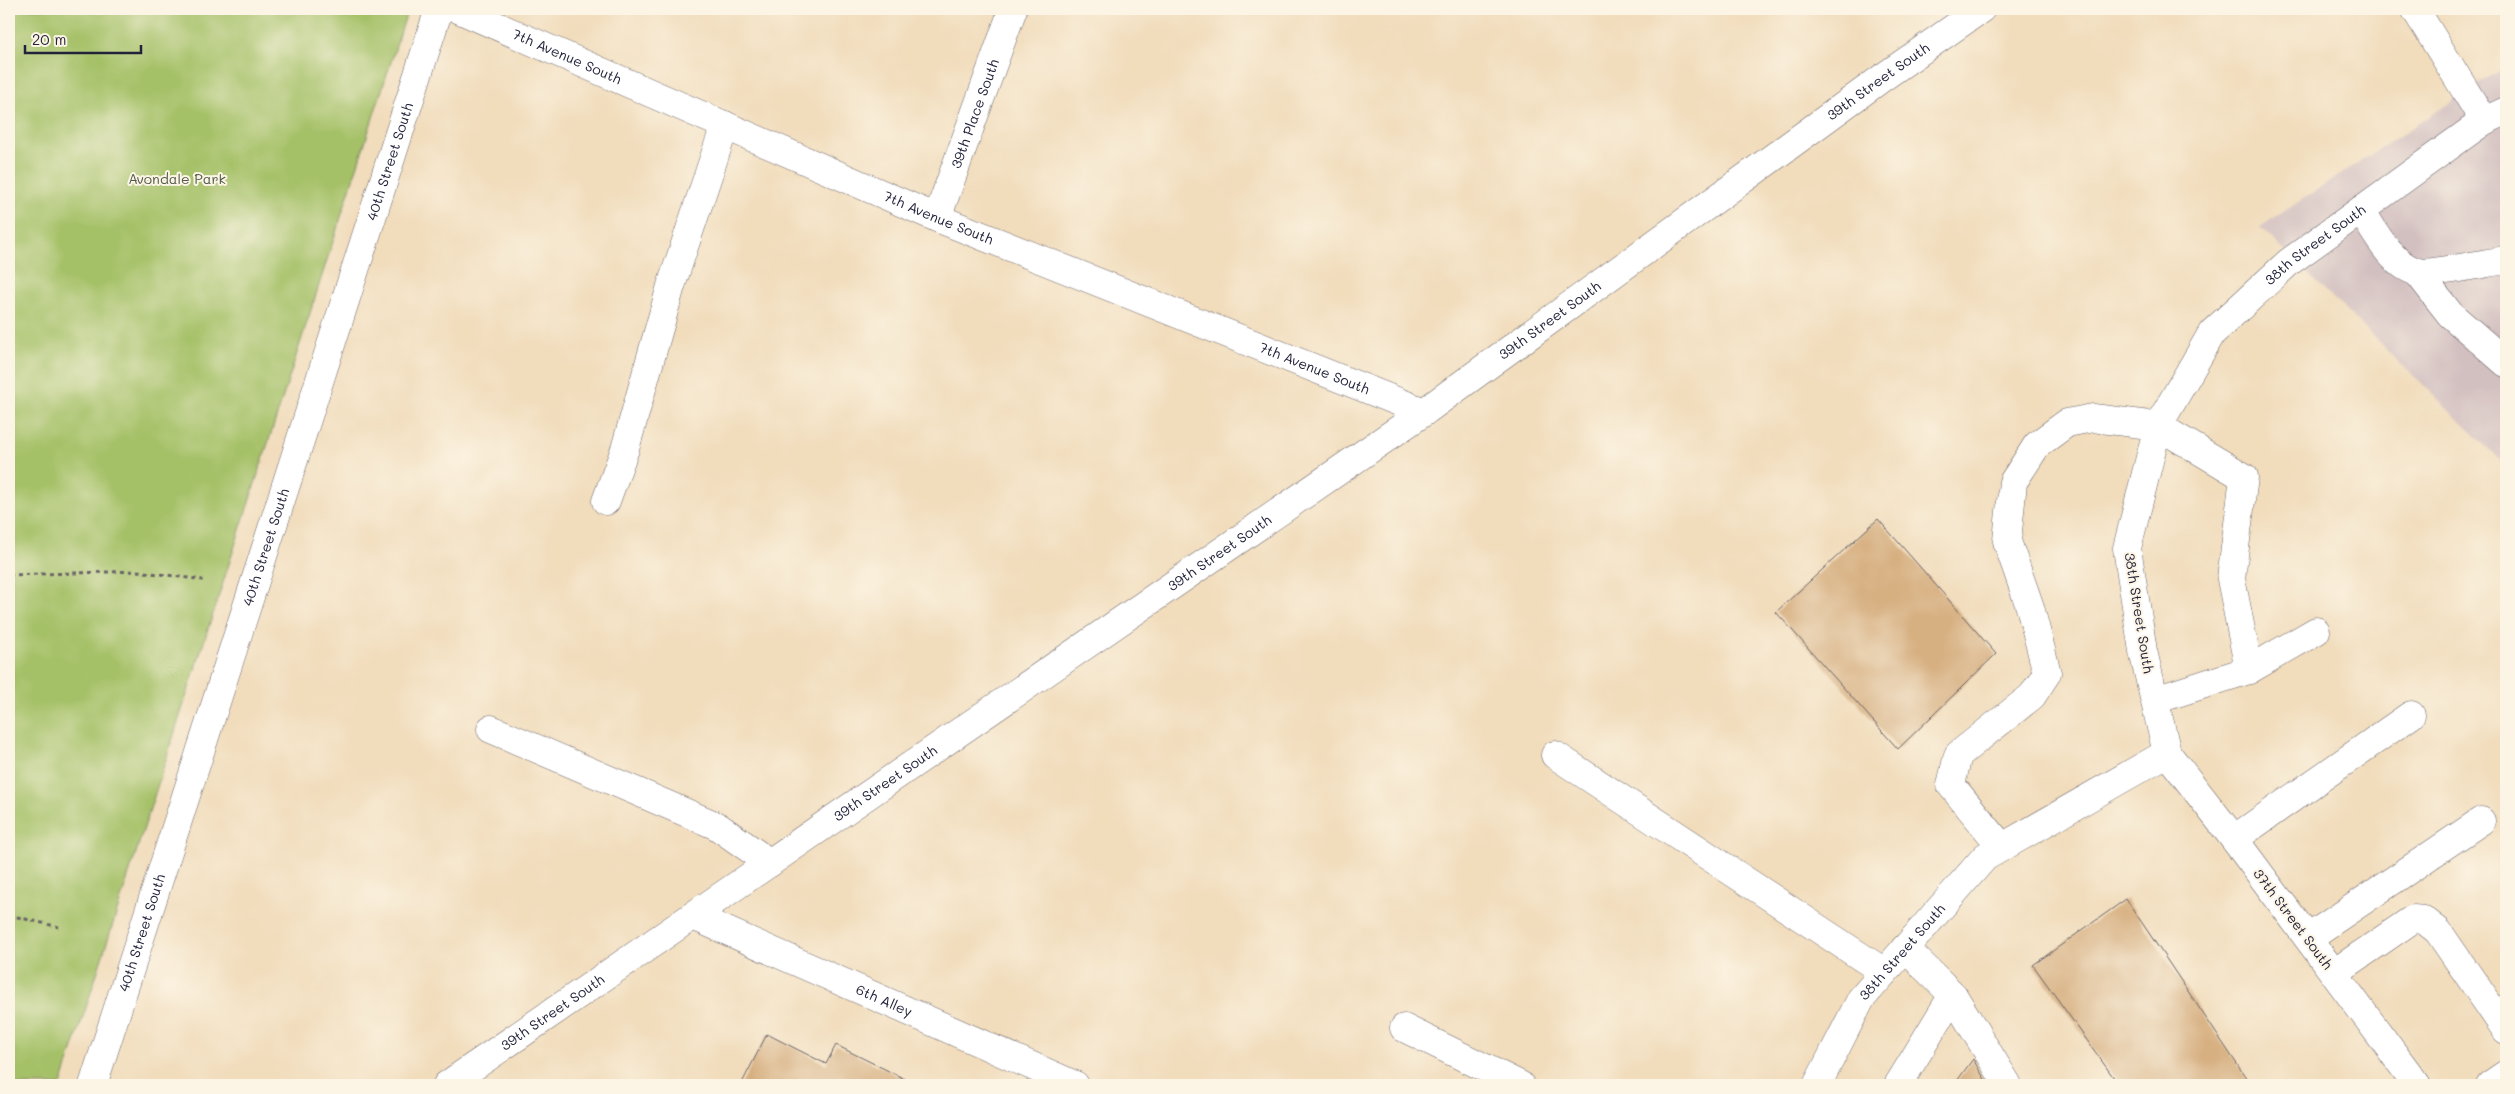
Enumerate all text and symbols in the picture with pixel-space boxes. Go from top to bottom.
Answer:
scale bar [25,22,141,54]
street label: 7th Avenue South [510,24,625,88]
text: 20 m [32,29,66,49]
street label: 39th Street South [1823,38,1933,124]
street label: 39th Place South [946,56,1003,171]
street label: 40th Street South [362,100,417,223]
park label: Avondale Park [128,169,226,188]
street label: 7th Avenue South [881,186,997,249]
street label: 38th Street South [2260,200,2369,289]
street label: 39th Street South [1495,276,1604,364]
street label: 7th Avenue South [1257,337,1373,398]
street label: 40th Street South [238,486,293,608]
street label: 39th Street South [1164,510,1275,595]
street label: 38th Street South [2121,551,2158,675]
street label: 39th Street South [829,740,941,825]
street label: 37th Street South [2249,864,2338,973]
street label: 40th Street South [114,871,169,994]
street label: 38th Street South [1854,899,1949,1004]
street label: 39th Street South [496,969,608,1054]
street label: 6th Alley [853,979,915,1021]

